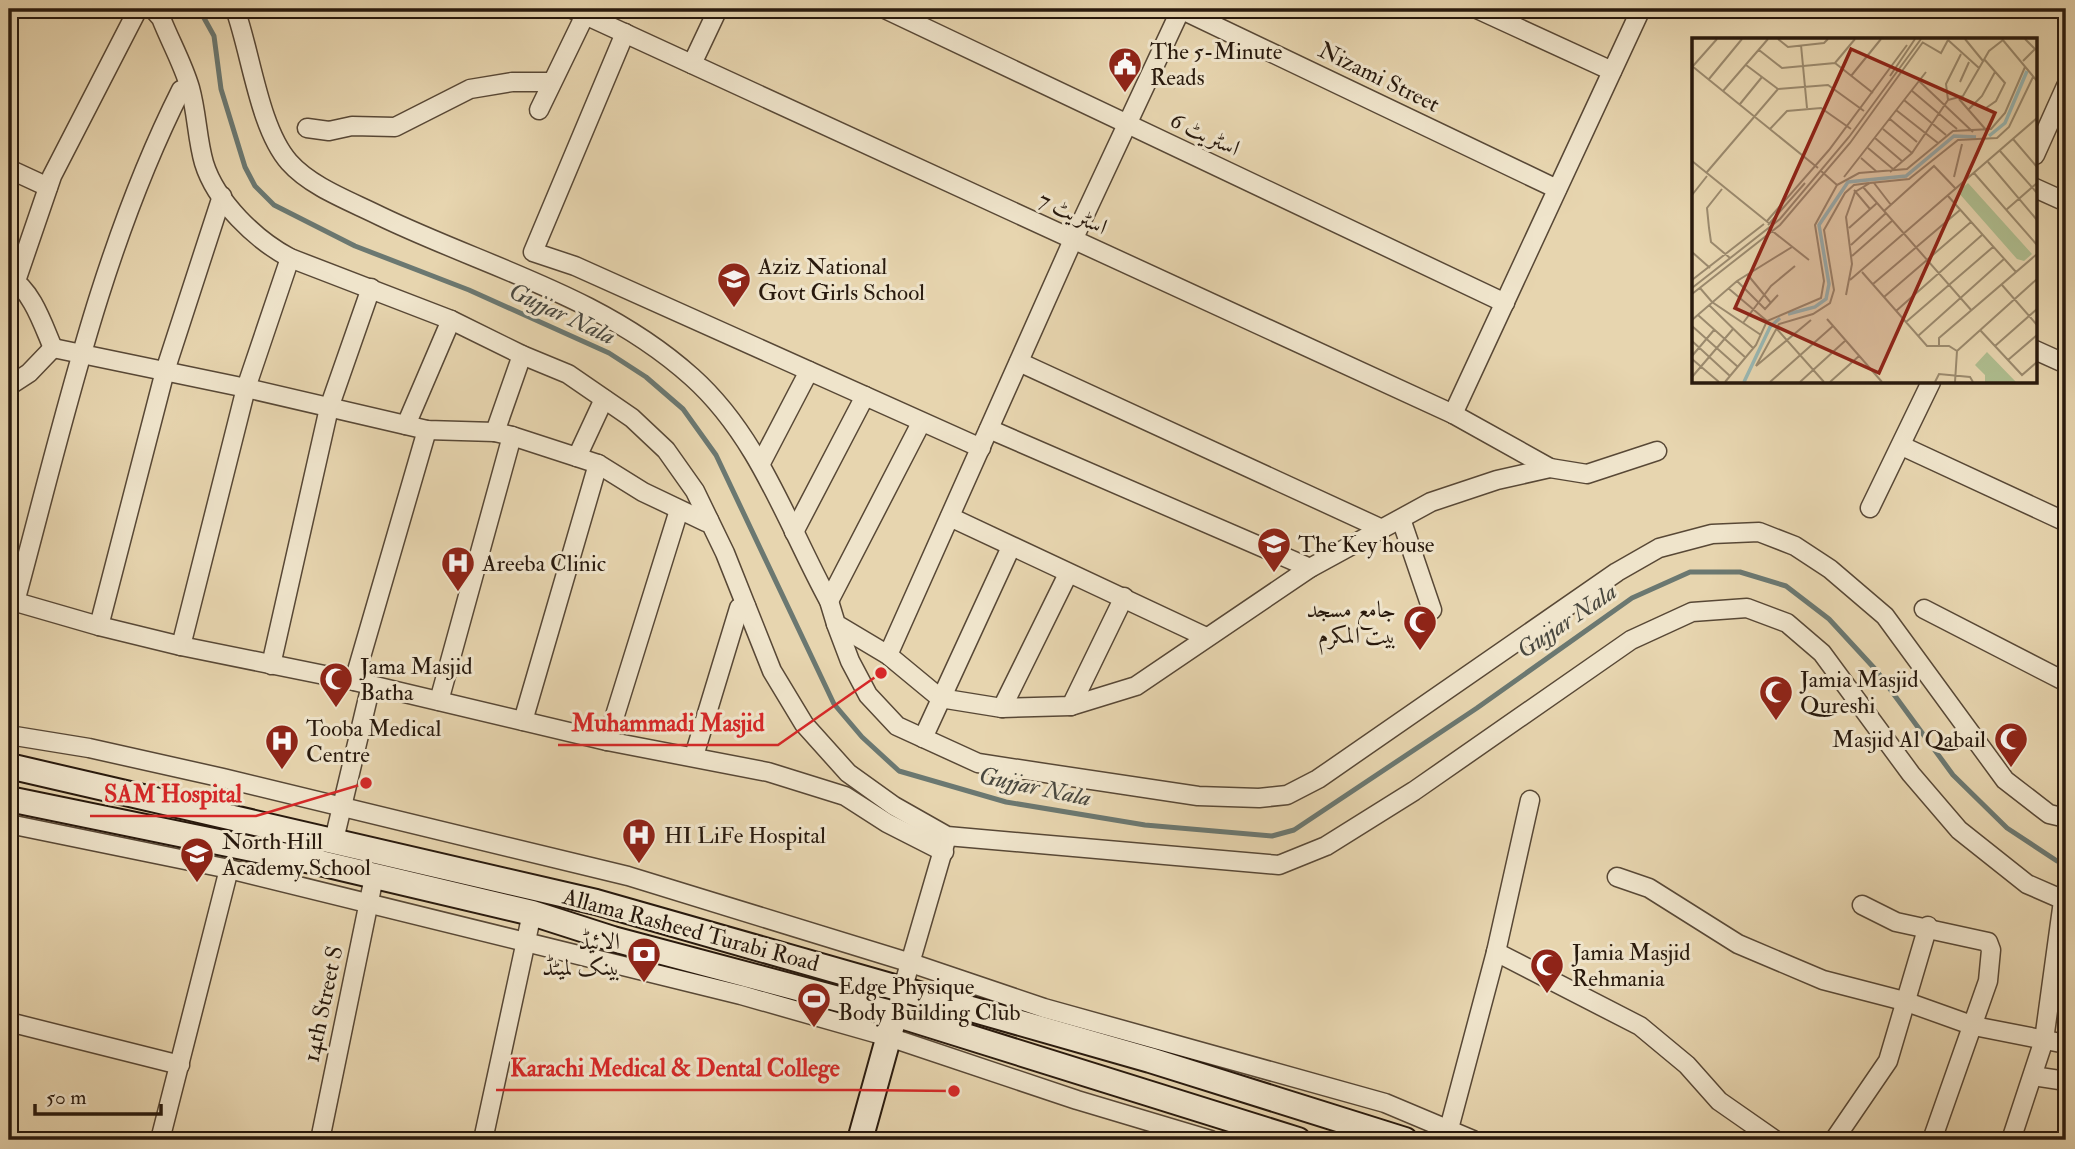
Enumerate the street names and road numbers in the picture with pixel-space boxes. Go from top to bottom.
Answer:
street label: Nizami Street [1314,35,1444,119]
street label: اسٹریٹ 6 [1166,105,1244,163]
street label: اسٹریٹ 7 [1034,185,1112,241]
street label: Allama Rasheed Turabi Road [559,882,822,978]
street label: 14th Street S [297,943,349,1065]

